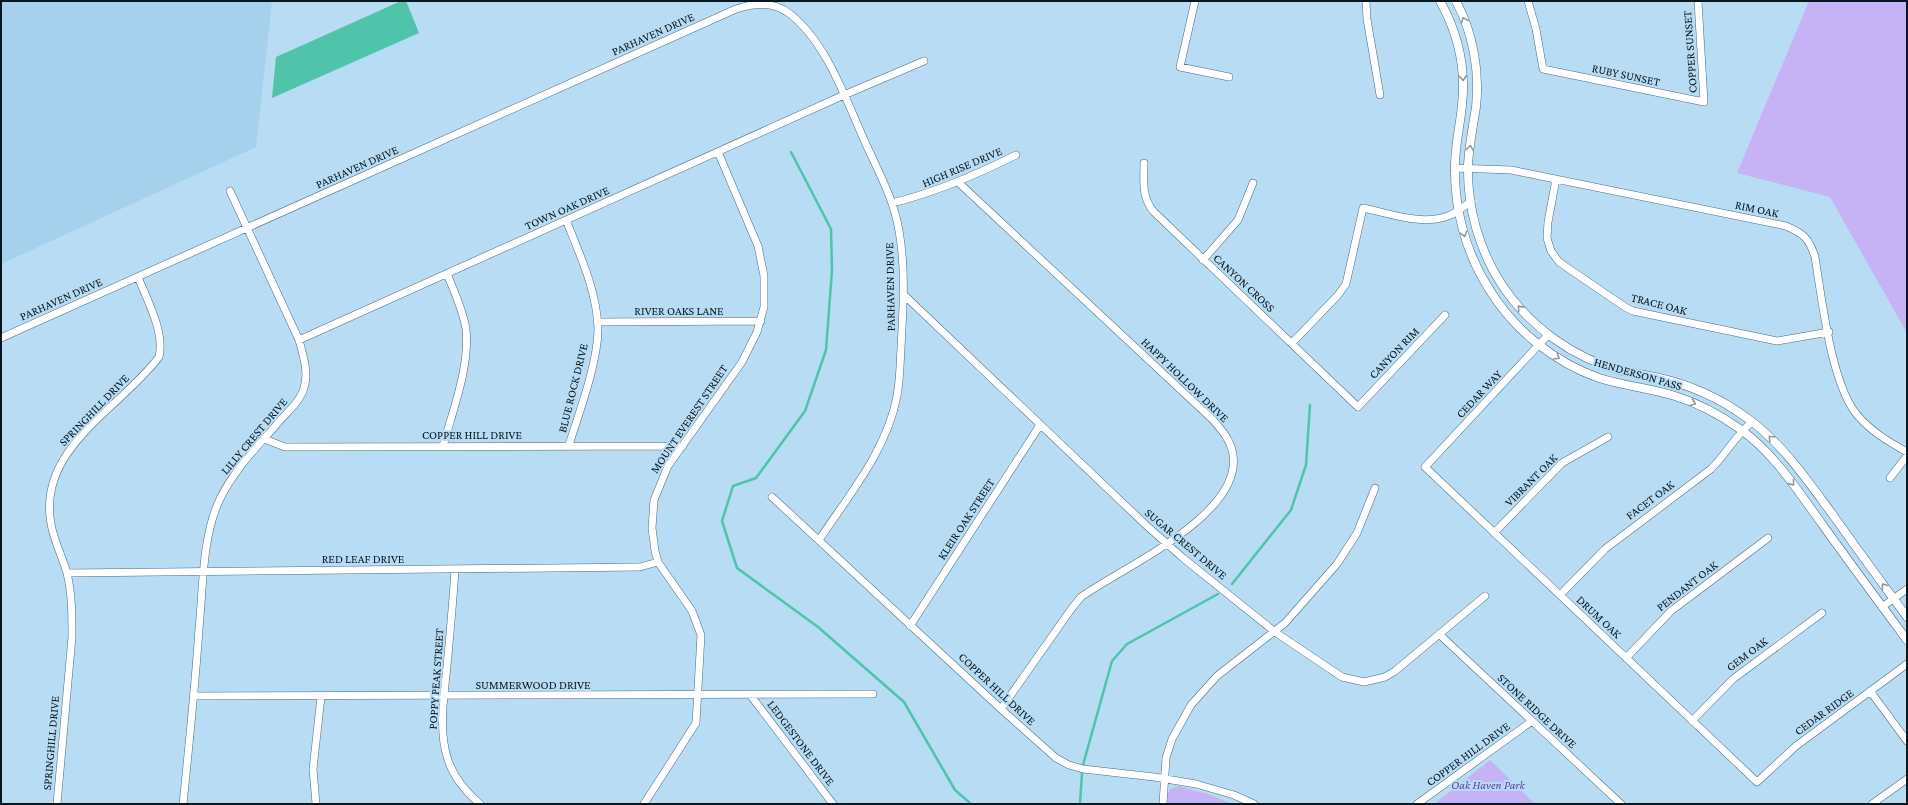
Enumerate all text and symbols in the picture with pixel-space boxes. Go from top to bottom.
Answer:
street label: PARHAVEN DRIVE [610,9,697,58]
street label: COPPER SUNSET [1680,10,1700,94]
one-way arrow [1461,17,1469,24]
street label: RUBY SUNSET [1591,61,1662,89]
one-way arrow [1458,75,1467,81]
street label: PARHAVEN DRIVE [314,142,401,191]
street label: HIGH RISE DRIVE [920,144,1005,190]
one-way arrow [1465,145,1474,151]
street label: TOWN OAK DRIVE [523,183,612,233]
street label: RIM OAK [1734,198,1780,220]
one-way arrow [1459,230,1468,237]
street label: PARHAVEN DRIVE [882,242,898,331]
street label: CANYON CROSS [1210,251,1278,315]
street label: PARHAVEN DRIVE [18,274,105,323]
street label: TRACE OAK [1630,290,1689,318]
street label: RIVER OAKS LANE [634,304,724,318]
one-way arrow [1517,305,1525,313]
street label: CANYON RIM [1366,324,1422,382]
street label: HAPPY HOLLOW DRIVE [1138,335,1232,426]
street label: BLUE ROCK DRIVE [555,341,591,434]
one-way arrow [1553,353,1560,360]
street label: HENDERSON PASS [1592,355,1684,393]
street label: MOUNT EVEREST STREET [647,362,731,476]
street label: CEDAR WAY [1453,367,1505,421]
street label: SPRINGHILL DRIVE [56,371,132,449]
street label: LILLY CREST DRIVE [218,394,290,477]
one-way arrow [1689,398,1696,406]
street label: COPPER HILL DRIVE [422,428,522,442]
one-way arrow [1768,435,1776,443]
street label: VIBRANT OAK [1502,451,1560,509]
street label: KLEIR OAK STREET [934,475,998,562]
street label: FACET OAK [1623,477,1677,523]
one-way arrow [1788,479,1795,486]
street label: SUGAR CREST DRIVE [1142,506,1230,583]
street label: RED LEAF DRIVE [322,552,405,566]
street label: PENDANT OAK [1654,558,1720,614]
one-way arrow [1882,583,1889,590]
street label: DRUM OAK [1574,593,1624,641]
street label: POPPY PEAK STREET [425,627,447,730]
street label: GEM OAK [1724,634,1770,674]
street label: COPPER HILL DRIVE [956,650,1039,729]
street label: STONE RIDGE DRIVE [1495,671,1580,752]
street label: SUMMERWOOD DRIVE [475,678,591,692]
street label: CEDAR RIDGE [1792,686,1857,738]
street label: SPRINGHILL DRIVE [40,695,62,791]
street label: LEDGESTONE DRIVE [764,698,838,789]
street label: COPPER HILL DRIVE [1423,719,1513,789]
park label: Oak Haven Park [1451,778,1525,792]

